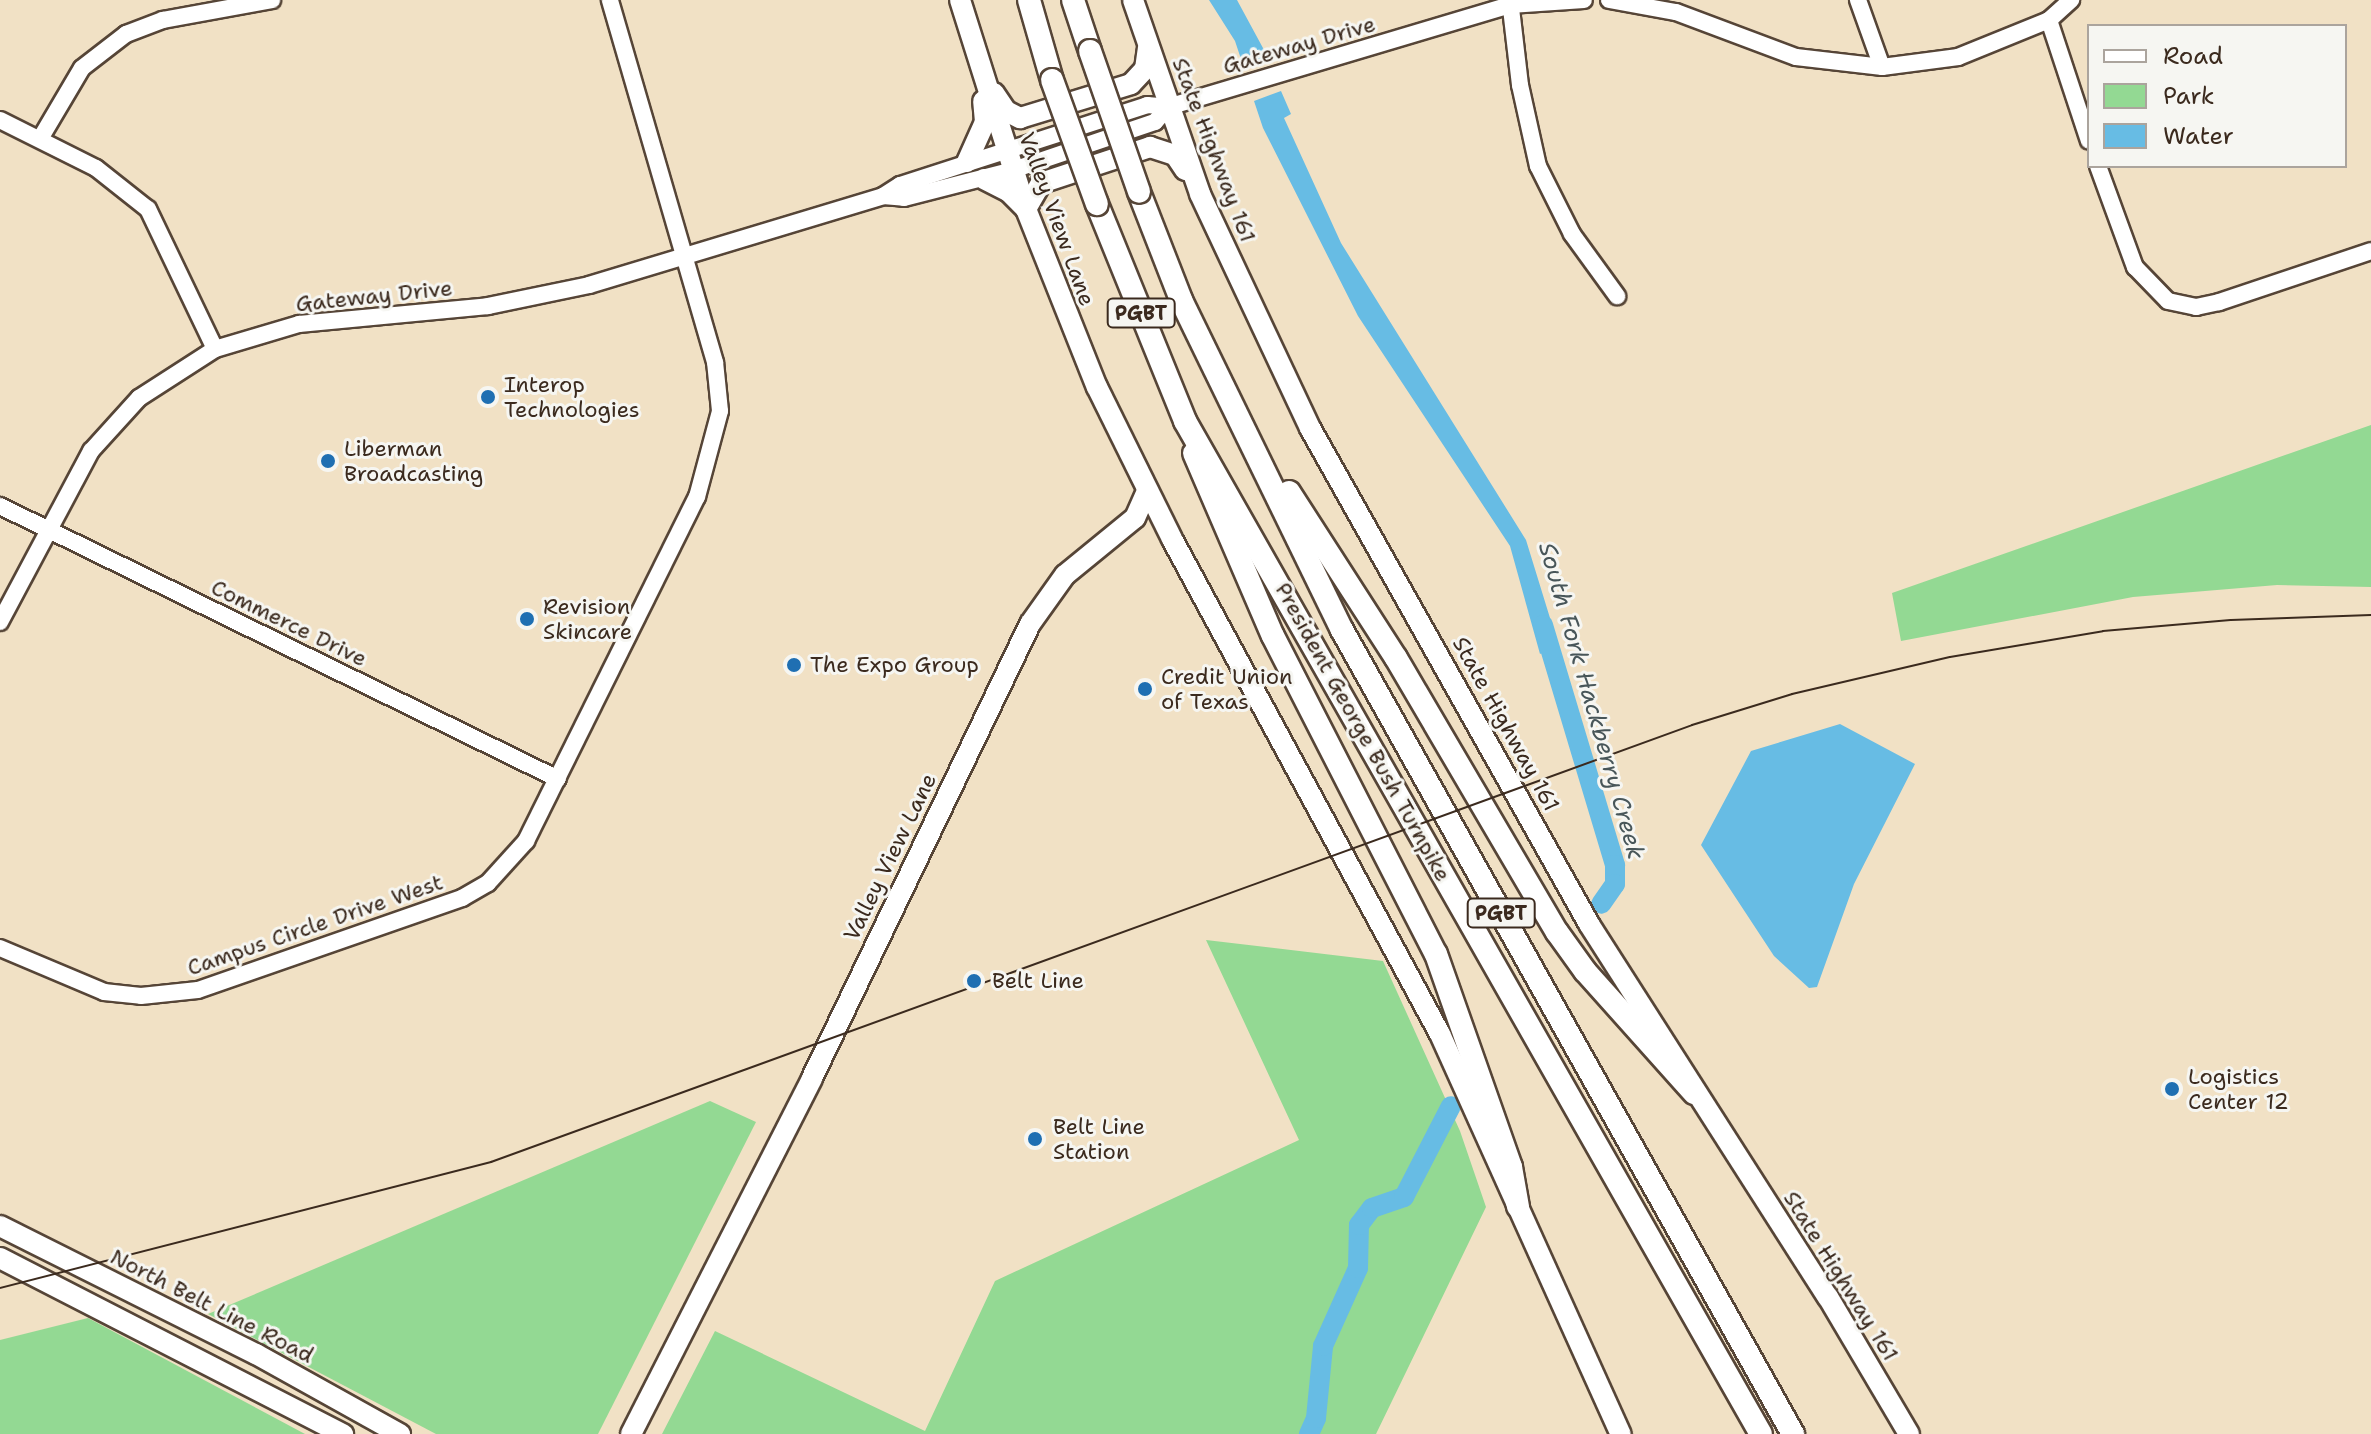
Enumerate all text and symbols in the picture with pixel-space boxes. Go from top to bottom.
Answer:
street label: Gateway Drive [1220,11,1378,79]
legend [2087,24,2347,168]
text: Road [2163,40,2223,72]
street label: State Highway 161 [1167,54,1261,246]
text: Park [2163,80,2215,112]
text: Water [2163,120,2234,152]
street label: Valley View Lane [1013,129,1101,309]
street label: Gateway Drive [294,275,454,317]
road number: PGBT [1105,297,1177,329]
place label: Interop Technologies [504,371,640,422]
marker: Interop Technologies [479,388,497,406]
place label: Liberman Broadcasting [344,435,483,486]
marker: Liberman Broadcasting [319,452,337,470]
water label: South Fork Hackberry Creek [1532,539,1650,863]
street label: Commerce Drive [207,574,371,672]
street label: President George Bush Turnpike [1270,578,1456,886]
place label: Revision Skincare [543,593,632,644]
marker: Revision Skincare [518,610,536,628]
street label: State Highway 161 [1447,632,1565,816]
place label: The Expo Group [810,652,979,678]
marker: The Expo Group [785,656,803,674]
place label: Credit Union of Texas [1161,663,1293,714]
marker: Credit Union of Texas [1136,680,1154,698]
street label: Valley View Lane [838,769,942,945]
street label: Campus Circle Drive West [184,869,446,981]
road number: PGBT [1465,897,1537,929]
place label: Belt Line [992,968,1084,994]
marker: Belt Line [963,970,985,992]
place label: Logistics Center 12 [2188,1063,2289,1114]
marker: Logistics Center 12 [2163,1080,2181,1098]
place label: Belt Line Station [1053,1113,1145,1164]
marker: Belt Line Station [1024,1128,1046,1150]
street label: State Highway 161 [1778,1186,1904,1366]
street label: North Belt Line Road [106,1243,318,1369]

